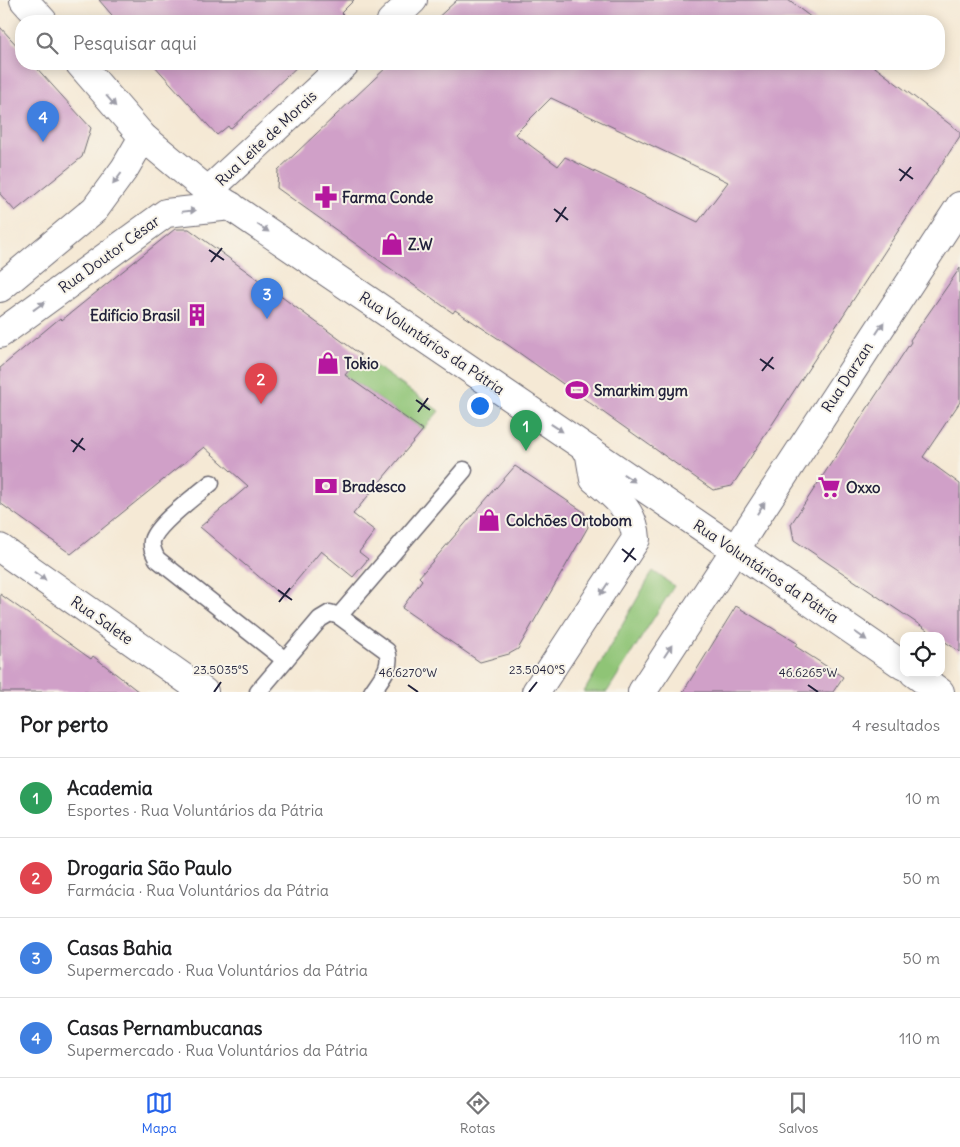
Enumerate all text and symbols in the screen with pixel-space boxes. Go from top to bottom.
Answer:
search box [15,15,945,70]
icon: search [33,29,61,57]
text: Pesquisar aqui [73,31,197,55]
street label: Rua Leite de Morais [211,86,321,190]
one-way arrow [106,94,117,107]
pin: 4 [27,101,59,142]
one-way arrow [112,172,122,186]
pharmacy icon: Farma Conde [313,184,339,210]
place label: Farma Conde [342,188,433,207]
one-way arrow [181,207,197,215]
street label: Rua Doutor César [55,211,163,297]
one-way arrow [257,224,270,233]
shop icon: Z.W [379,231,405,257]
place label: Z.W [408,235,433,254]
pin: 3 [251,278,283,319]
street label: Rua Voluntários da Pátria [356,287,509,399]
one-way arrow [32,300,45,311]
building icon: Edifício Brasil [184,302,210,328]
place label: Edifício Brasil [90,306,180,325]
one-way arrow [875,322,884,335]
street label: Rua Darzan [817,338,877,416]
shop icon: Tokio [315,350,341,376]
place label: Tokio [344,354,379,373]
pin: 2 [245,363,277,404]
sports icon: Smarkim gym [564,377,590,403]
place label: Smarkim gym [594,381,688,401]
your location [467,393,493,419]
pin: 1 [510,410,542,451]
one-way arrow [550,423,564,433]
bank icon: Bradesco [313,473,339,499]
one-way arrow [623,473,636,483]
supermarket icon: Oxxo [816,474,842,500]
place label: Bradesco [342,477,406,496]
place label: Oxxo [846,478,881,497]
one-way arrow [756,501,766,514]
shop icon: Colchões Ortobom [476,507,502,533]
place label: Colchões Ortobom [506,511,632,530]
street label: Rua Voluntários da Pátria [690,515,843,627]
one-way arrow [33,571,47,581]
one-way arrow [599,583,608,596]
street label: Rua Salete [67,592,137,648]
one-way arrow [854,631,868,641]
map controls [900,632,945,677]
button: locate [900,632,945,677]
one-way arrow [663,644,673,658]
text: 23.5035°S [193,662,249,677]
text: 23.5040°S [509,662,565,677]
text: 46.6270°W [379,665,437,680]
text: 46.6265°W [779,665,837,680]
text: Por perto [20,711,108,738]
text: 4 resultados [852,715,940,735]
text: Academia [67,776,153,800]
text: 1 [33,788,39,808]
text: 10 m [905,788,940,808]
text: Esportes · Rua Voluntários da Pátria [67,800,323,820]
text: Drogaria São Paulo [67,856,232,880]
text: 2 [32,868,40,888]
text: 50 m [902,868,940,888]
text: Farmácia · Rua Voluntários da Pátria [67,880,329,900]
text: Casas Bahia [67,936,172,960]
text: 3 [31,948,41,968]
text: 50 m [902,948,940,968]
text: Supermercado · Rua Voluntários da Pátria [67,960,368,980]
text: Casas Pernambucanas [67,1016,262,1040]
text: 4 [31,1028,41,1048]
text: 110 m [899,1028,940,1048]
text: Supermercado · Rua Voluntários da Pátria [67,1040,368,1060]
tab: Mapa [142,1089,177,1137]
tab: Rotas [460,1089,495,1137]
tab: Salvos [779,1089,818,1137]

